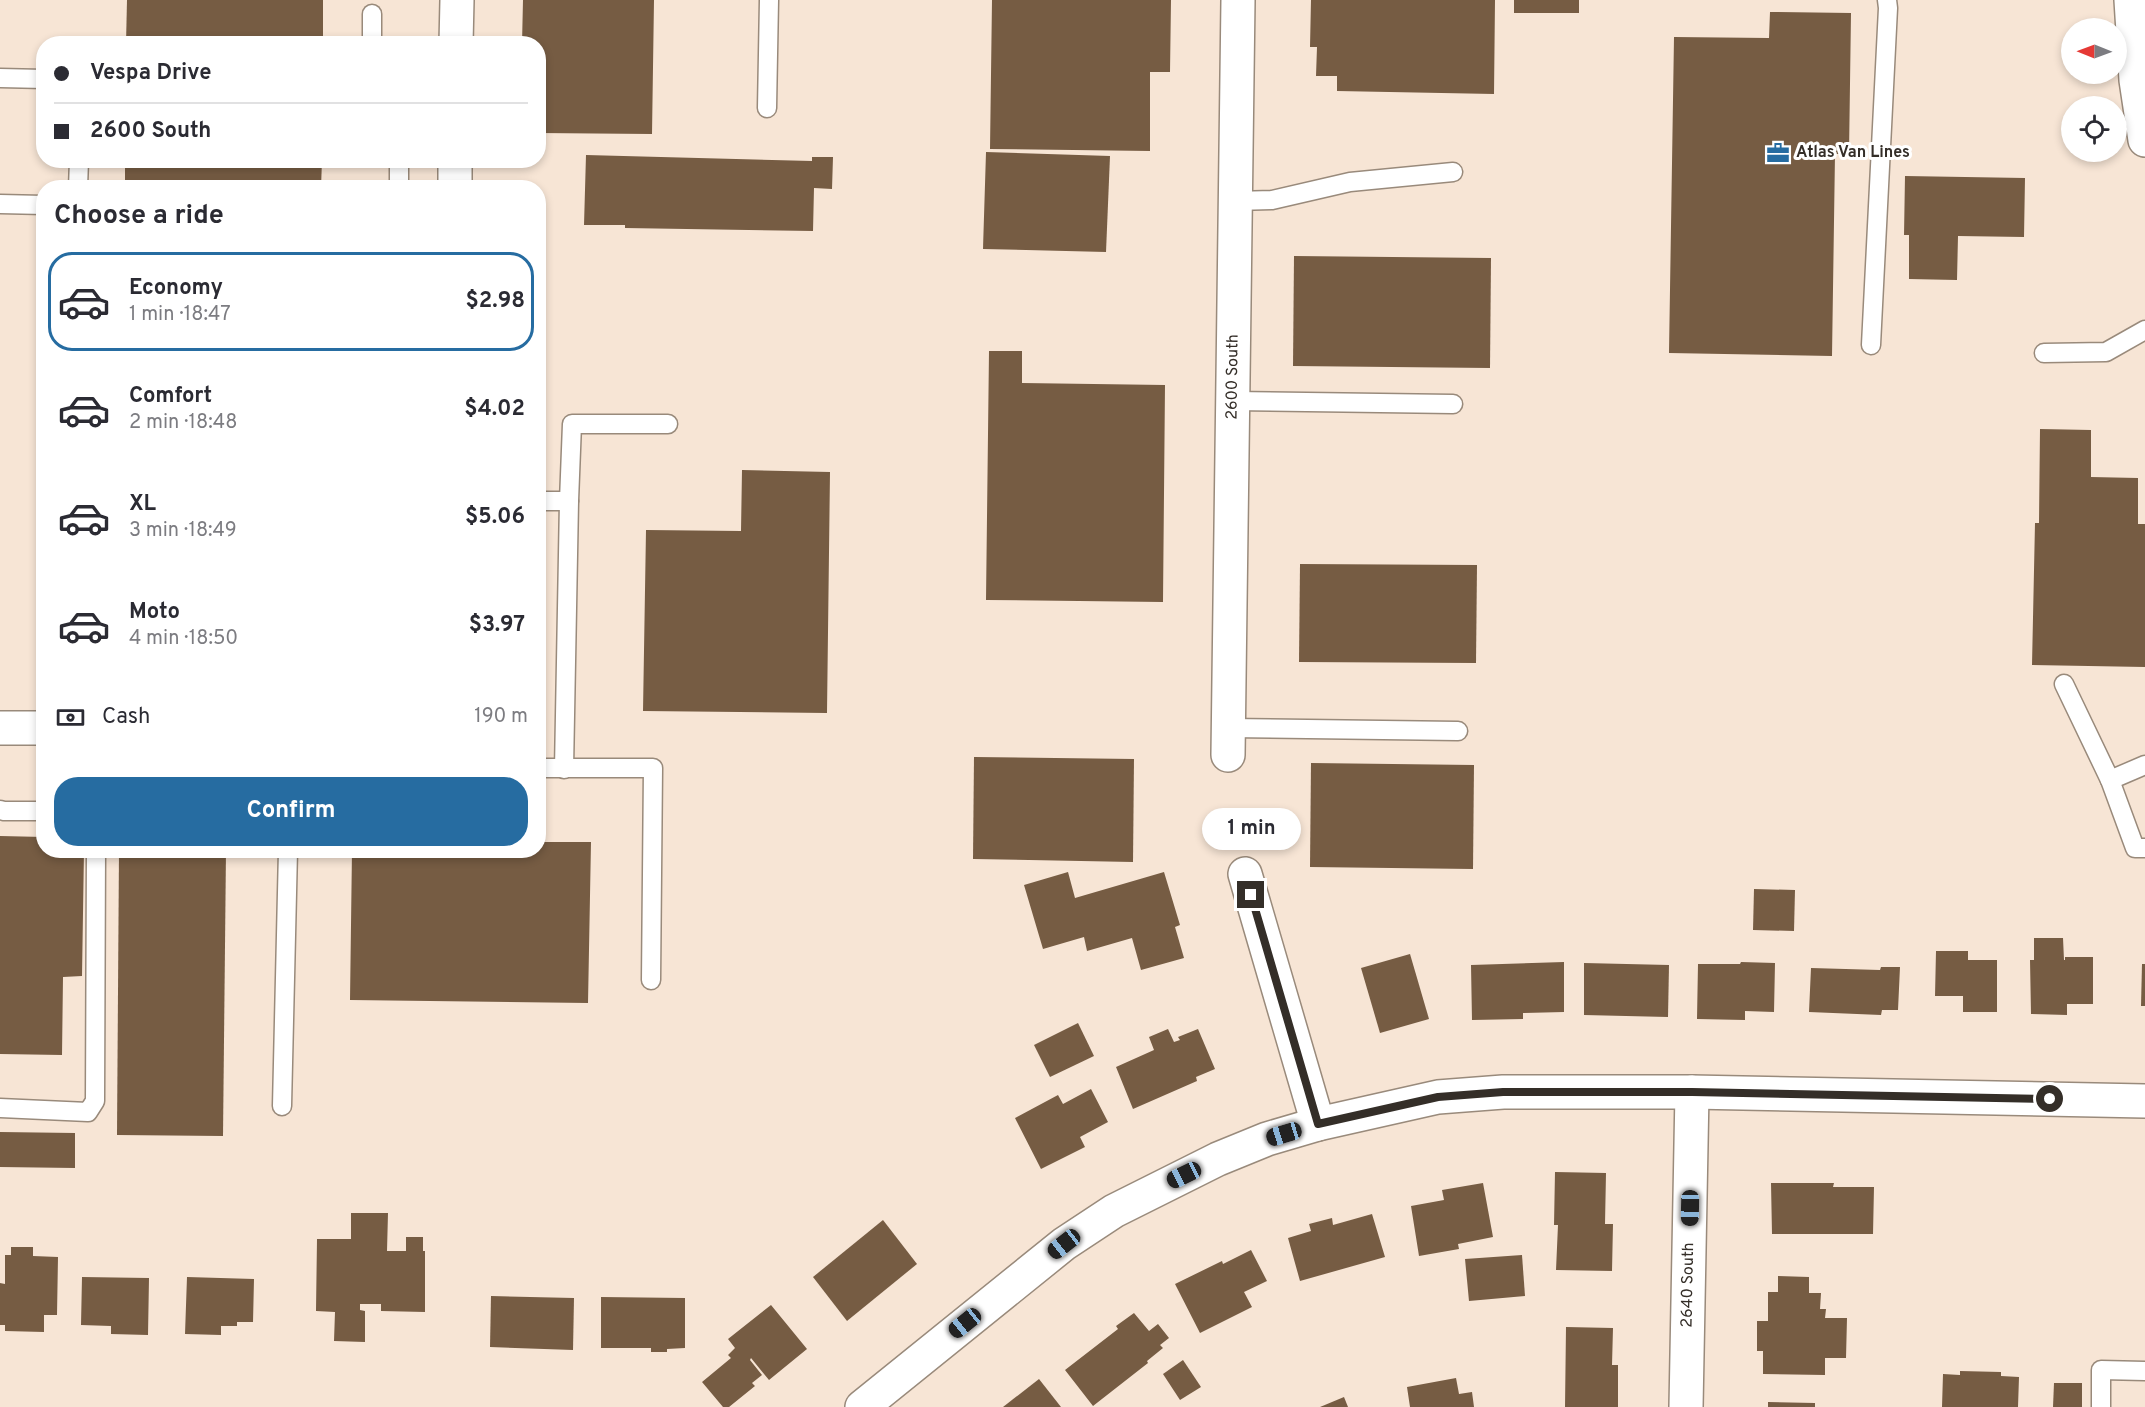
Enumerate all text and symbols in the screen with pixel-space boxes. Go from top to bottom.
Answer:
north arrow [2061,18,2127,84]
map controls [2061,18,2127,162]
text: Vespa Drive [90,60,212,87]
button: locate [2061,96,2127,162]
text: 2600 South [90,118,211,145]
office icon: Atlas Van Lines [1765,140,1791,166]
place label: Atlas Van Lines [1796,143,1910,163]
text: Choose a ride [54,199,224,233]
icon: car [57,275,111,329]
text: Economy [129,275,223,302]
text: $2.98 [466,288,525,315]
text: 1 min · 18:47 [129,302,231,328]
street label: 2600 South [1222,334,1244,420]
icon: car [57,383,111,437]
text: Comfort [129,383,212,410]
text: $4.02 [464,396,525,423]
text: 2 min · 18:48 [129,410,237,436]
icon: car [57,491,111,545]
text: XL [129,491,156,518]
text: $5.06 [465,504,525,531]
text: 3 min · 18:49 [129,518,237,544]
icon: car [57,599,111,653]
text: Moto [129,599,180,626]
text: $3.97 [469,612,525,639]
text: 4 min · 18:50 [129,626,238,652]
icon: cash [54,701,87,734]
text: Cash [102,704,151,731]
text: 190 m [474,704,528,730]
button: Confirm [54,777,528,846]
callout: 1 min [1202,808,1300,850]
text: 1 min [1227,816,1276,842]
route end [1237,881,1264,908]
route start [2036,1085,2063,1112]
car [1264,1120,1304,1148]
car [1164,1159,1204,1191]
car [1681,1190,1699,1226]
car [1044,1226,1084,1262]
street label: 2640 South [1678,1242,1699,1328]
car [945,1305,985,1341]

